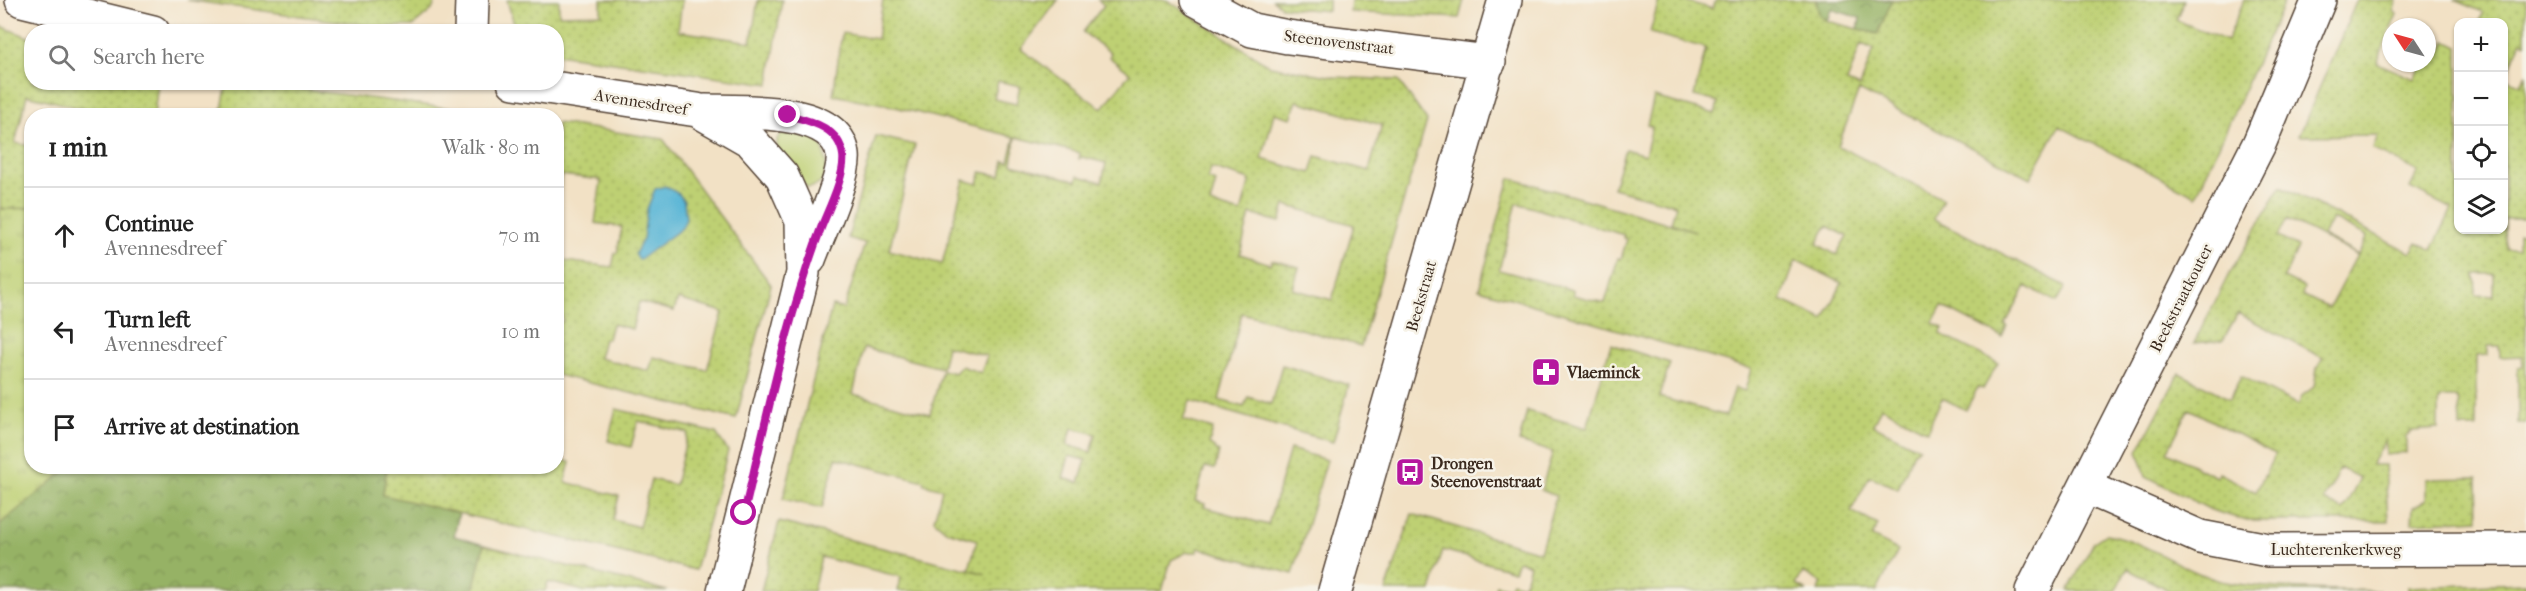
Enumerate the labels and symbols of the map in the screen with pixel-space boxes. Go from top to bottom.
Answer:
north arrow [2382,18,2436,72]
street label: Steenovenstraat [1283,26,1395,58]
street label: Avennesdreef [592,85,693,119]
route end [774,101,800,127]
street label: Beekstraatkouter [2146,241,2216,355]
street label: Beekstraat [1402,258,1440,334]
pharmacy icon: Vlaeminck [1530,356,1562,388]
place label: Vlaeminck [1566,363,1641,382]
place label: Drongen Steenovenstraat [1431,454,1542,491]
bus stop icon: Drongen Steenovenstraat [1394,456,1426,488]
route start [730,499,756,525]
street label: Luchterenkerkweg [2271,540,2402,559]

